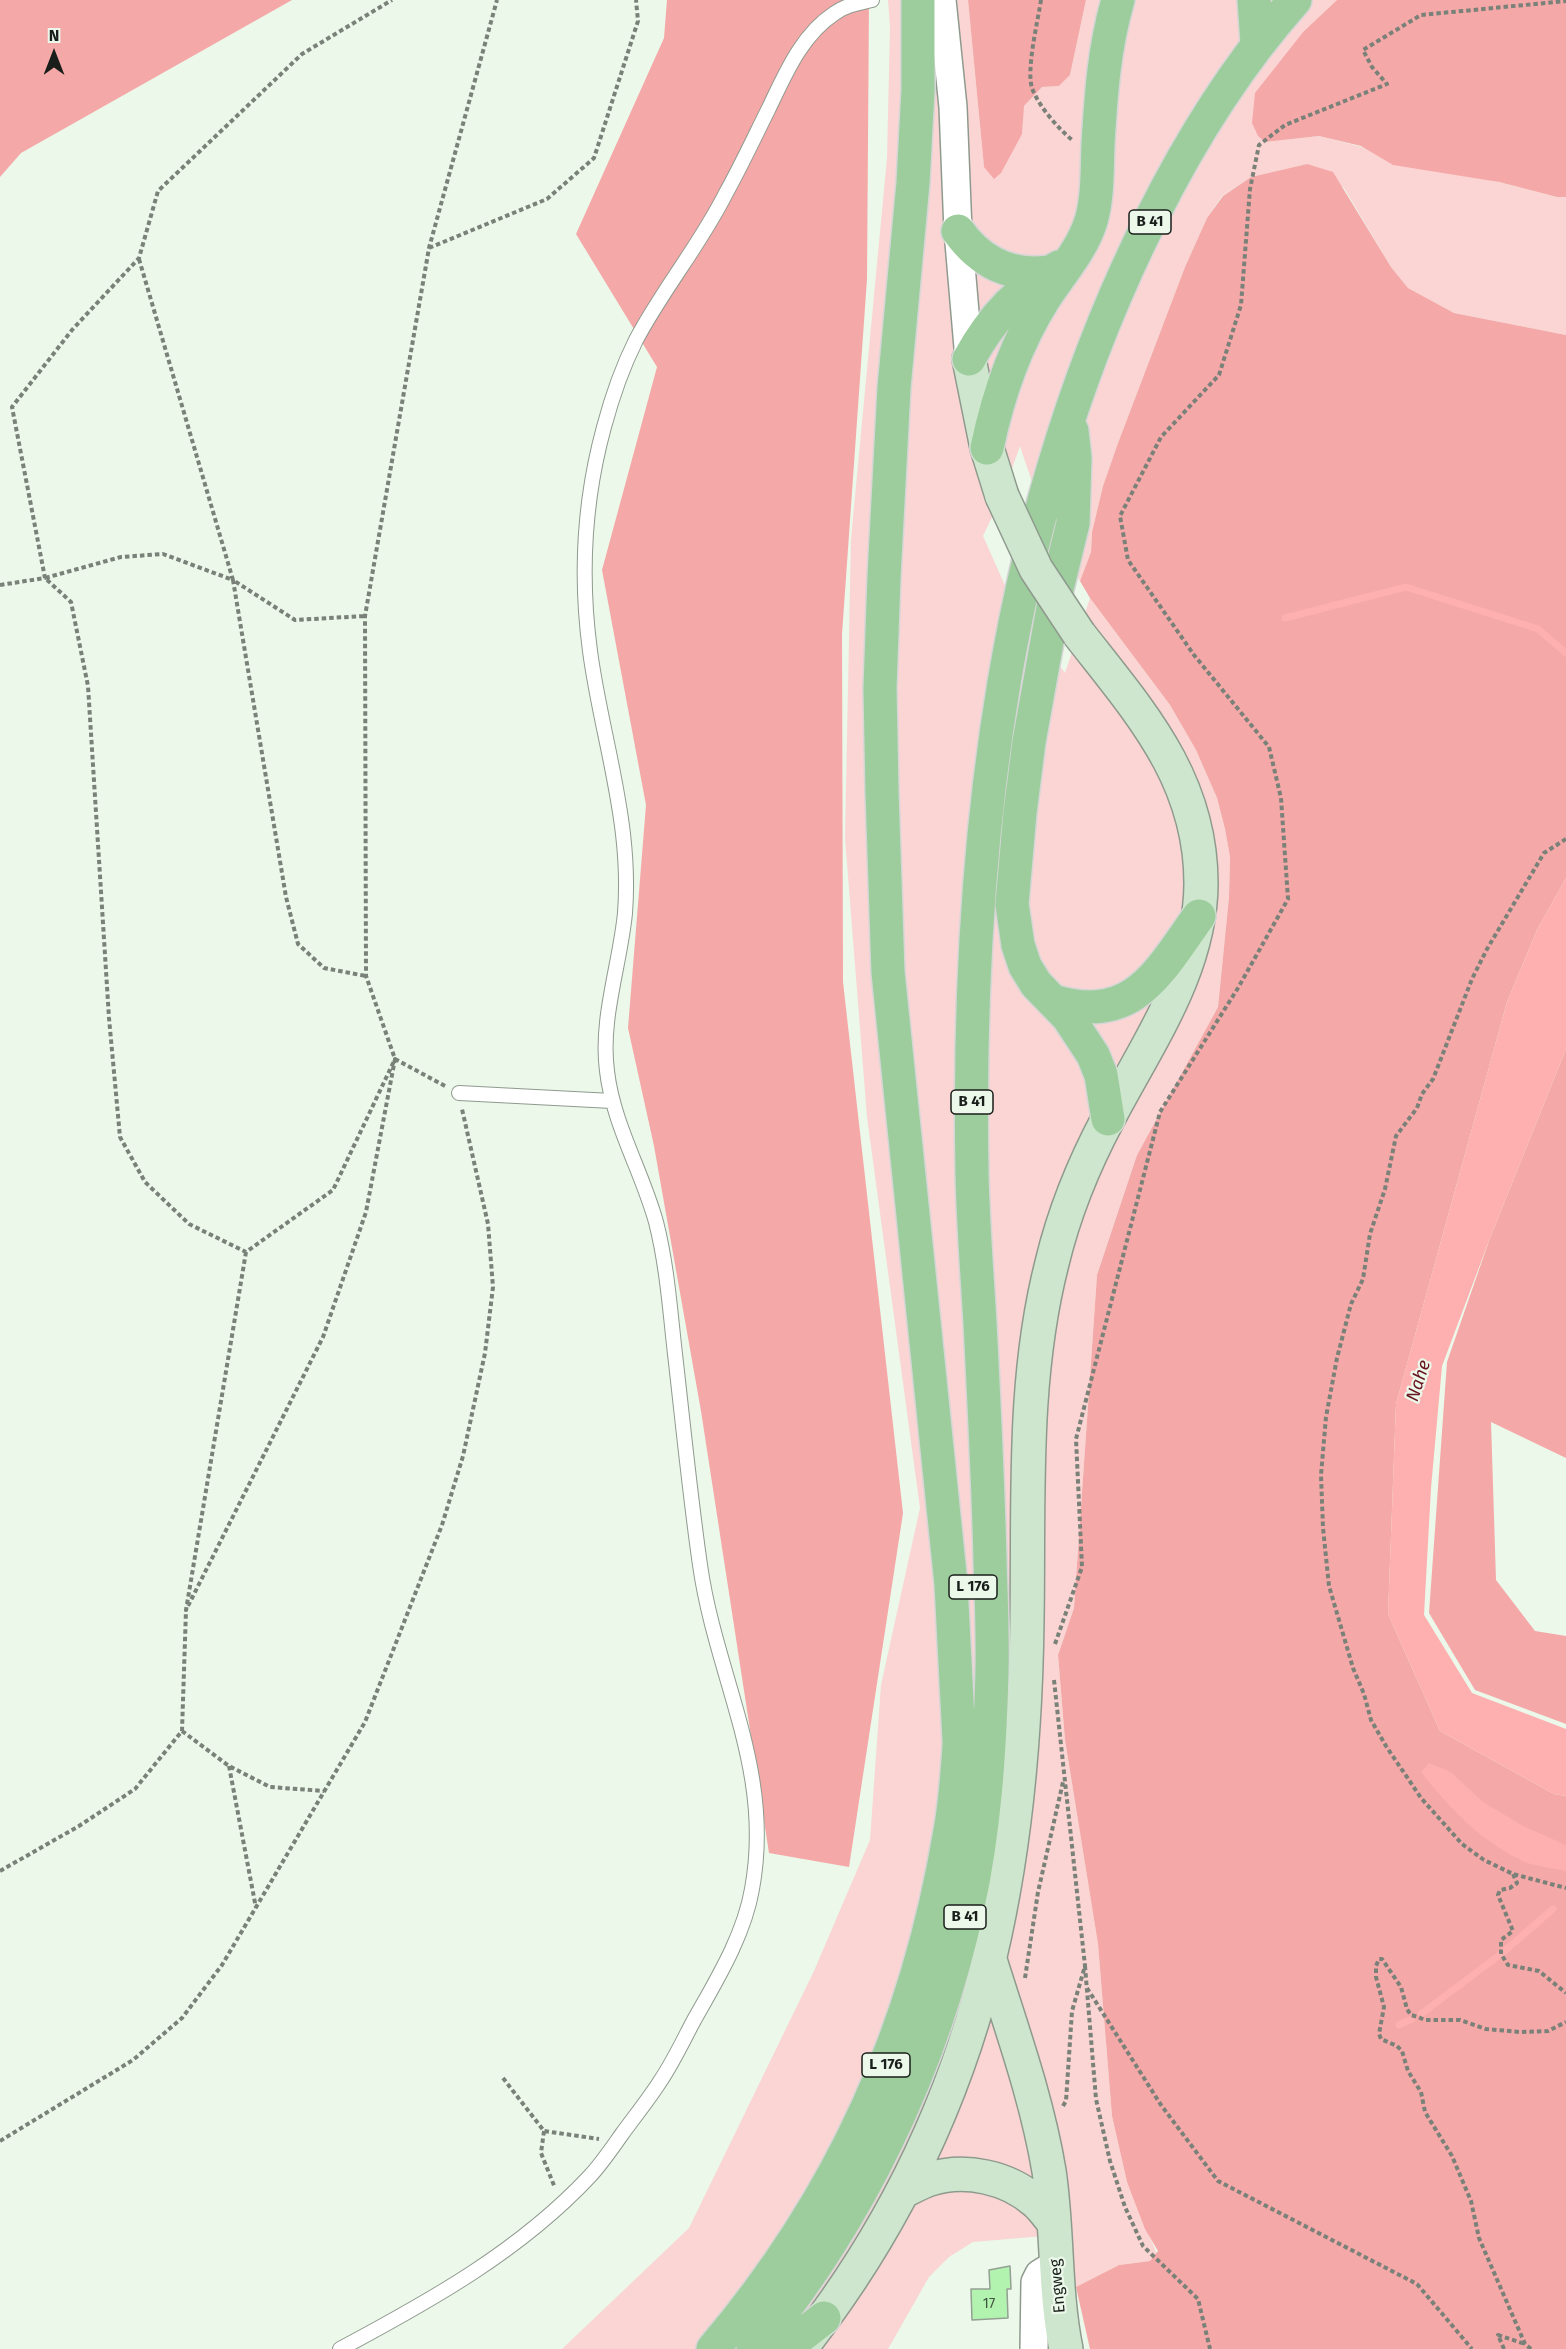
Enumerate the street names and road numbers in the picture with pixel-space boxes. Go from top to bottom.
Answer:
road number: B 41 [1129,210,1171,234]
road number: B 41 [951,1090,993,1114]
road number: L 176 [949,1575,997,1599]
road number: B 41 [944,1905,986,1929]
road number: L 176 [862,2053,910,2077]
street label: Engweg [1046,2258,1070,2314]

